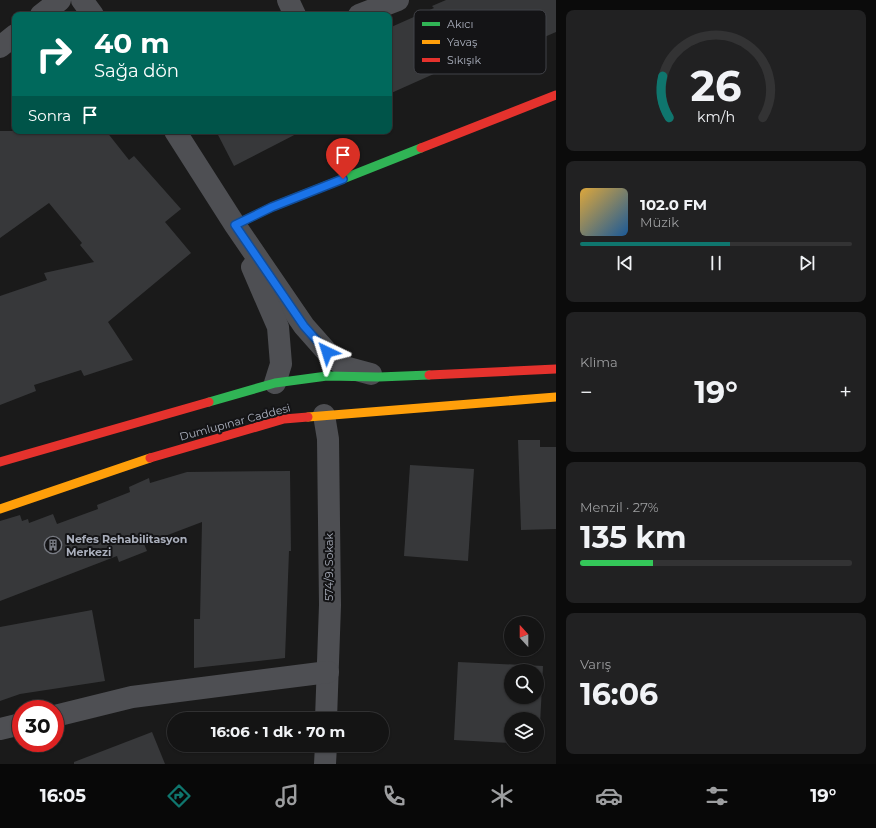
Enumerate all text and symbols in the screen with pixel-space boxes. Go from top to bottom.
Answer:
legend [414,10,546,74]
text: Akıcı [447,17,474,31]
text: 40 m [94,26,170,60]
icon: right [28,28,80,80]
text: Yavaş [447,35,478,49]
text: Sıkışık [447,53,482,67]
text: Sağa dön [94,60,179,82]
text: 26 [690,61,742,111]
icon: arrive [79,104,101,126]
text: Sonra [28,106,71,125]
text: km/h [697,108,735,126]
pin [326,138,360,179]
icon: arrive [332,144,354,166]
text: 102.0 FM [640,195,707,214]
text: Müzik [640,214,679,230]
icon: previous [614,252,636,274]
icon: pause [705,252,727,274]
icon: next [796,252,818,274]
position arrow [306,331,348,373]
text: Klima [580,354,618,370]
text: 19° [694,374,738,411]
text: − [580,379,593,406]
text: + [839,379,852,406]
street label: Dumlupınar Caddesi [178,400,292,444]
text: Menzil · 27% [580,499,659,515]
text: 135 km [580,519,687,556]
place label: Nefes Rehabilitasyon Merkezi [66,532,187,559]
street label: 574/9. Sokak [322,533,336,601]
building icon: Nefes Rehabilitasyon Merkezi [43,535,63,555]
north arrow [504,616,544,656]
map controls [504,616,544,752]
text: Varış [580,656,611,672]
button: search [504,664,544,704]
text: 16:06 [580,676,658,713]
speed limit sign: 30 [12,700,64,752]
button: layers [504,712,544,752]
text: 16:06 · 1 dk · 70 m [211,722,345,741]
icon: directions [165,782,193,810]
icon: music [273,782,301,810]
icon: phone [380,782,408,810]
icon: climate [488,782,516,810]
icon: car [595,782,623,810]
icon: filters [703,782,731,810]
text: 16:05 [40,785,86,807]
text: 19° [810,785,836,807]

